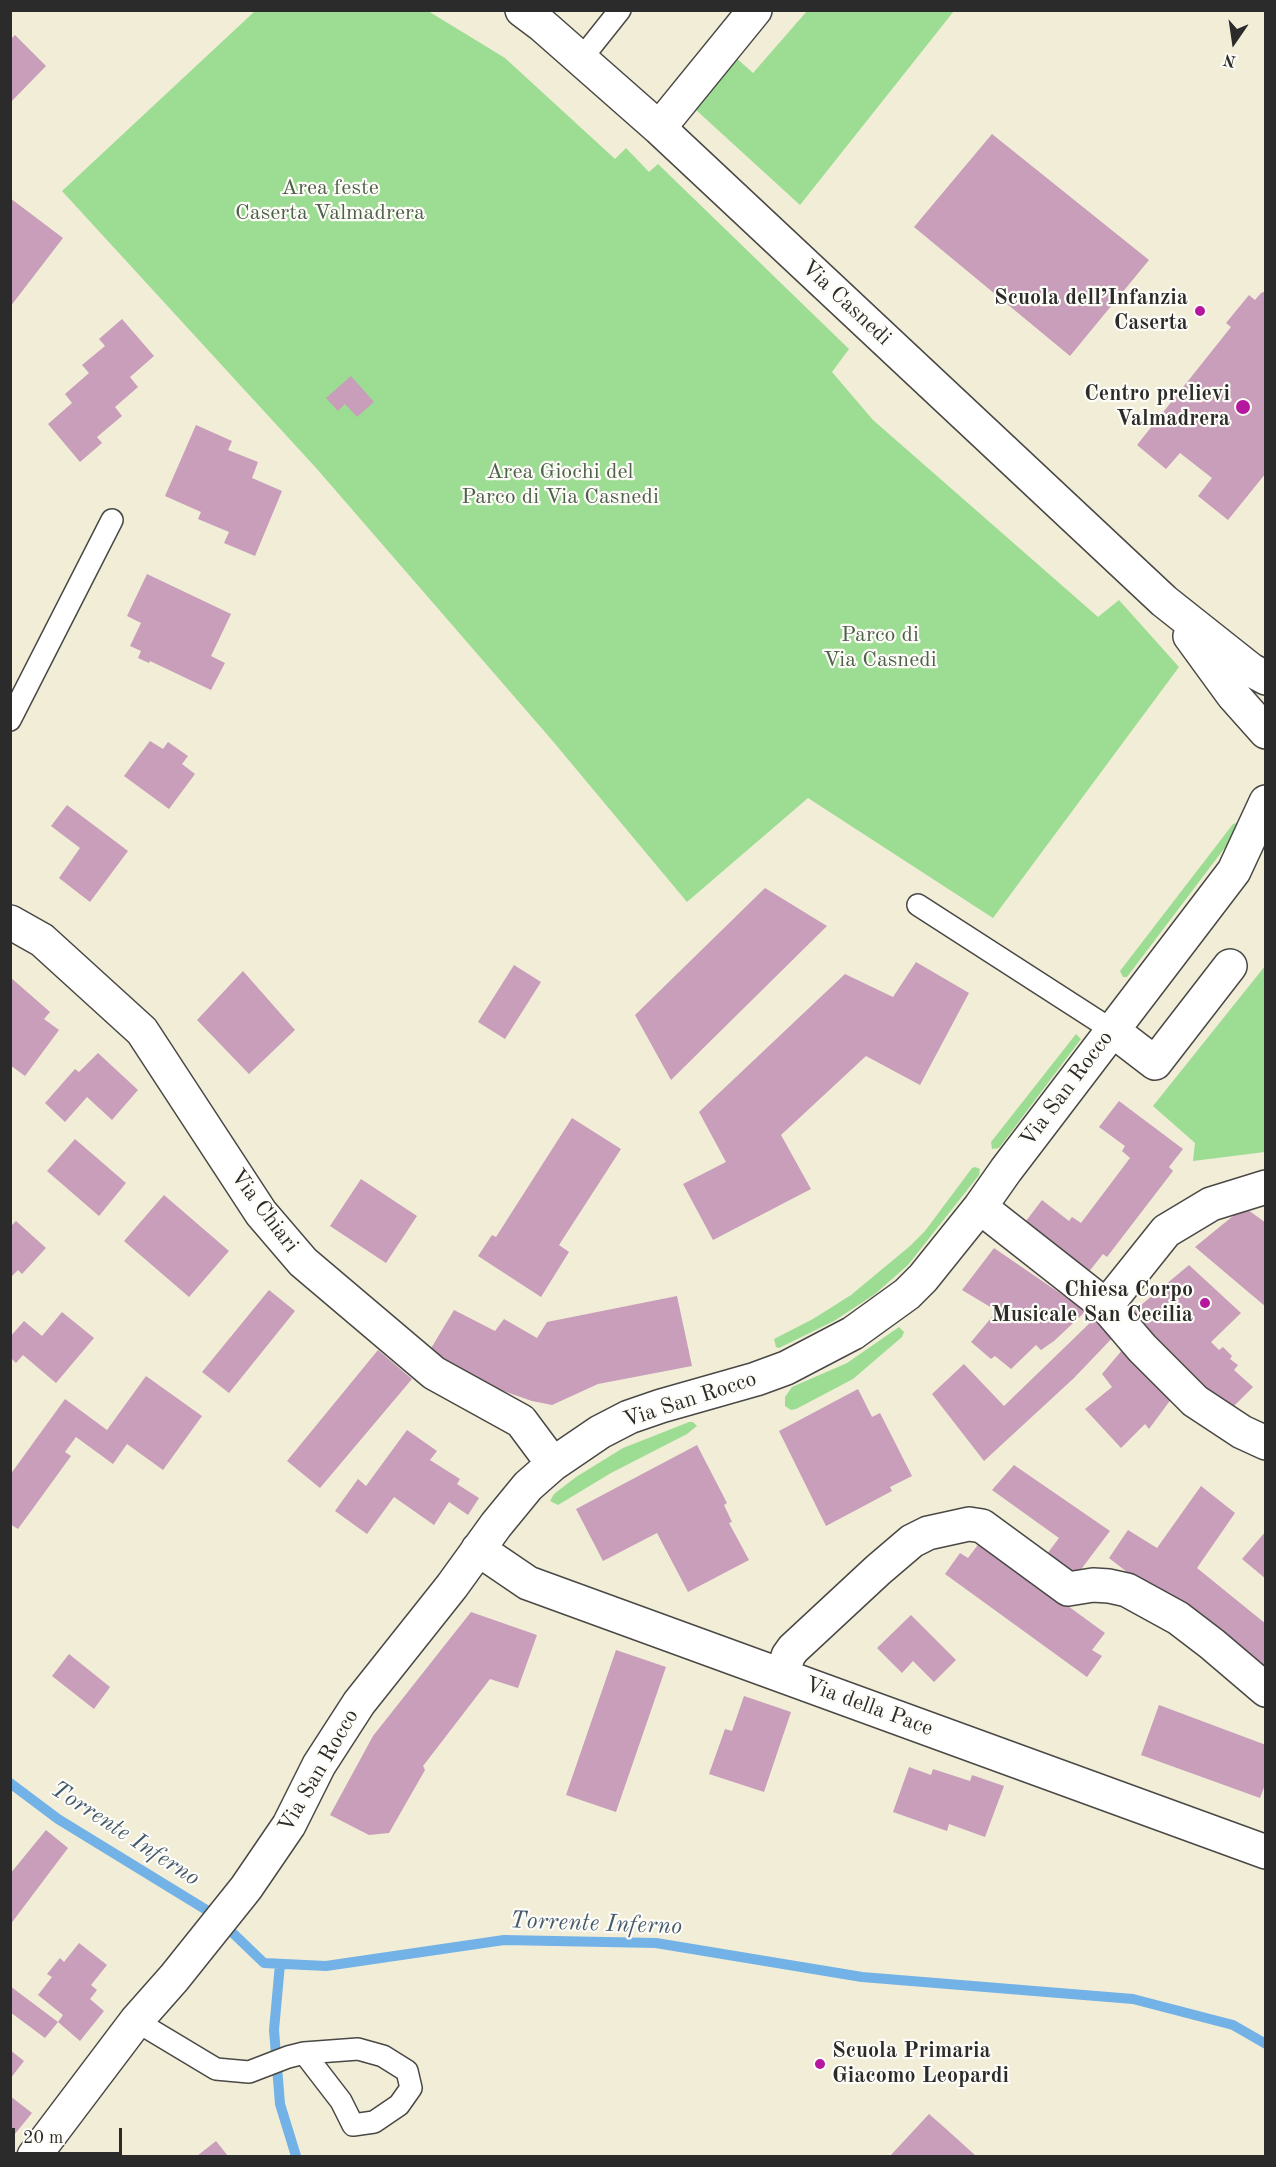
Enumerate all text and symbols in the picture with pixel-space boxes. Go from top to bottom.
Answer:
north arrow [1204,12,1264,72]
text: N [1222,50,1238,69]
park label: Area feste Caserta Valmadrera [235,175,425,226]
street label: Via Casnedi [795,255,897,351]
place label: Scuola dell’Infanzia Caserta [994,285,1188,336]
marker: Scuola dell’Infanzia Caserta [1193,304,1207,318]
place label: Centro prelievi Valmadrera [1084,381,1230,433]
marker: Centro prelievi Valmadrera [1234,398,1252,416]
park label: Area Giochi del Parco di Via Casnedi [461,459,659,511]
park label: Parco di Via Casnedi [823,622,937,674]
street label: Via San Rocco [1015,1026,1119,1152]
street label: Via Chiari [224,1164,304,1258]
place label: Chiesa Corpo Musicale San Cecilia [991,1277,1193,1328]
marker: Chiesa Corpo Musicale San Cecilia [1198,1296,1212,1310]
street label: Via San Rocco [620,1366,760,1434]
street label: Via della Pace [801,1672,937,1742]
street label: Via San Rocco [273,1705,365,1837]
water label: Torrente Inferno [45,1775,205,1893]
water label: Torrente Inferno [510,1907,682,1941]
place label: Scuola Primaria Giacomo Leopardi [832,2038,1009,2090]
marker: Scuola Primaria Giacomo Leopardi [813,2057,827,2071]
scale bar [15,2116,124,2154]
text: 20 m [23,2129,63,2147]

